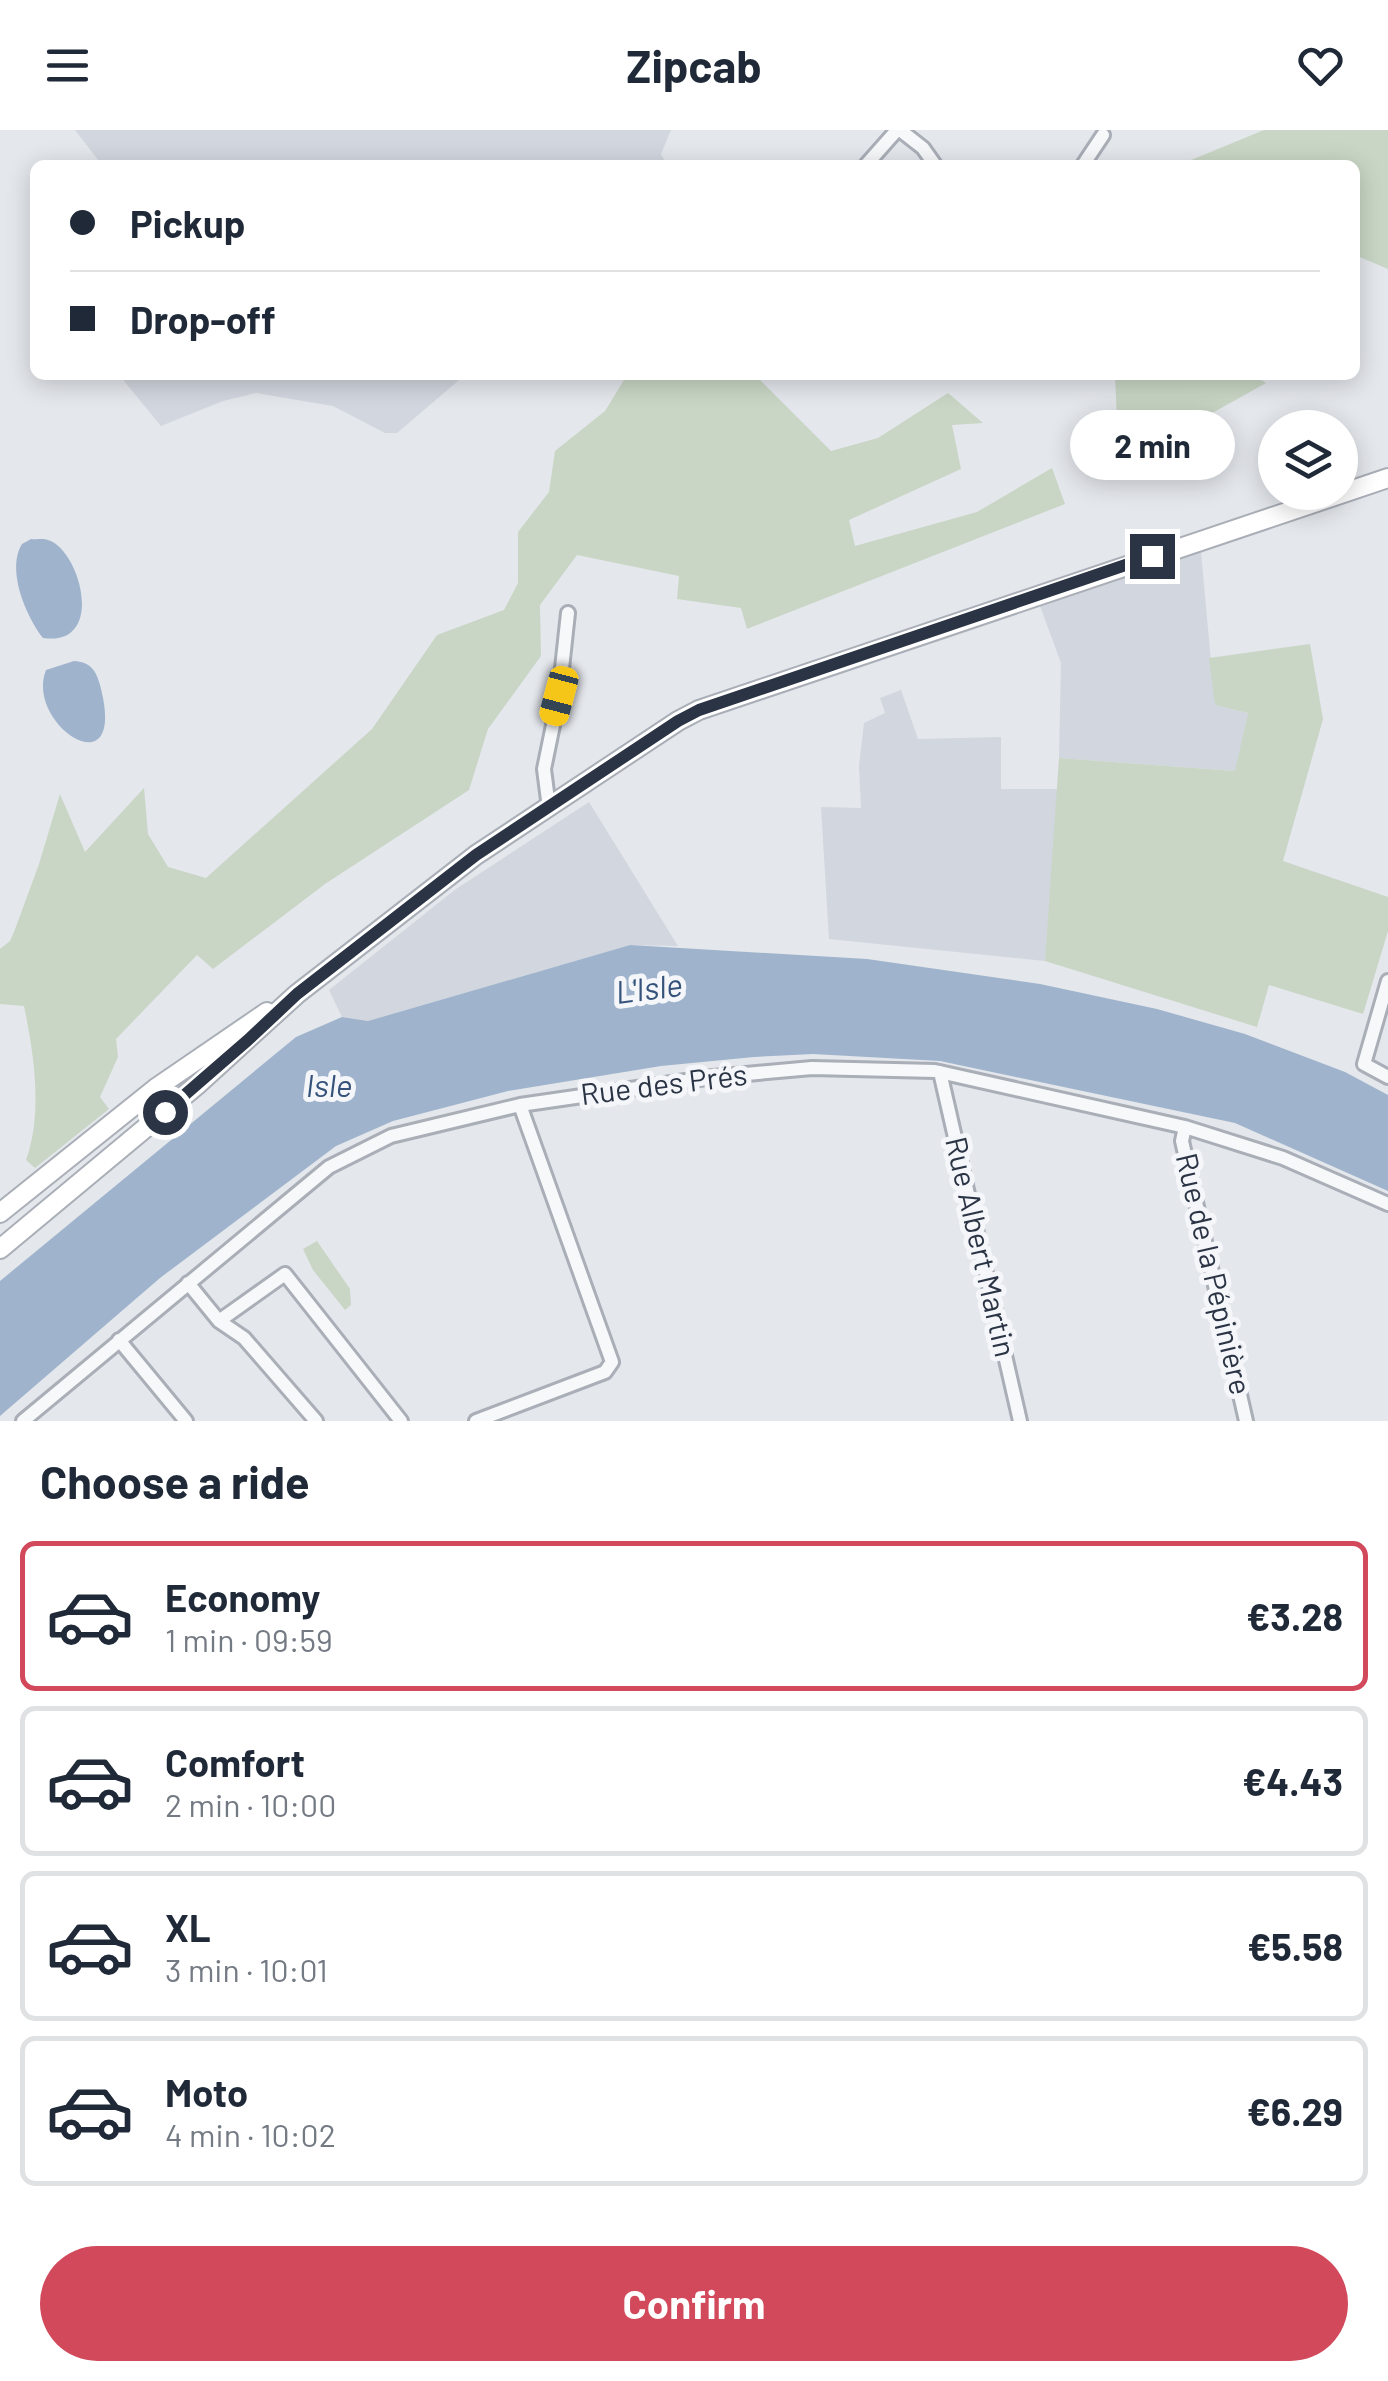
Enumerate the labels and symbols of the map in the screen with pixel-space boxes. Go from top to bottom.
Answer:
callout: 2 min [1070,411,1234,481]
route end [1130,534,1175,579]
car [537,663,581,729]
water label: L'Isle [613,964,684,1010]
street label: Rue des Prés [578,1055,749,1111]
water label: Isle [306,1065,352,1103]
route start [143,1090,188,1135]
street label: Rue Albert Martin [939,1133,1025,1360]
street label: Rue de la Pépinière [1170,1149,1260,1398]

